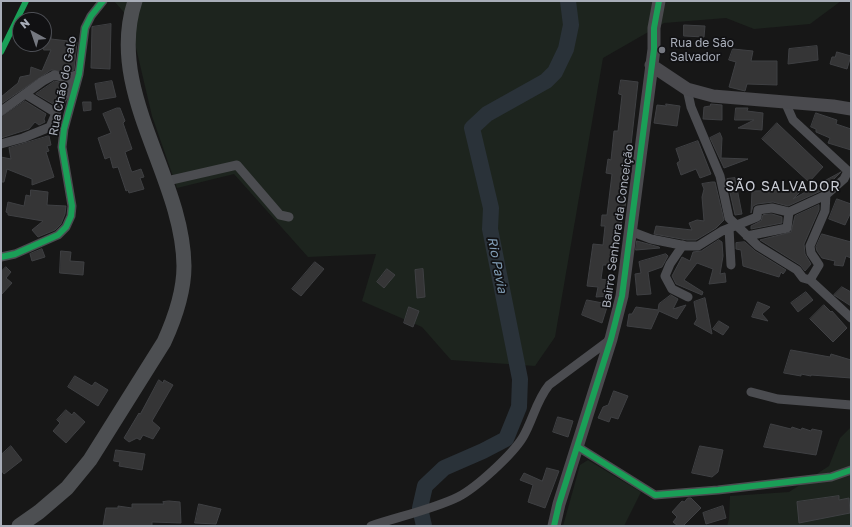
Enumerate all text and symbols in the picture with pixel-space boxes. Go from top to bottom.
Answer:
north arrow [12,12,52,52]
text: N [17,16,32,31]
street label: Rua Chão do Galo [46,35,80,137]
place label: Rua de São Salvador [670,36,734,64]
marker: Rua de São Salvador [657,45,667,55]
street label: Bairro Senhora da Conceição [599,143,637,309]
district label: SÃO SALVADOR [725,179,841,195]
water label: Rio Pavia [484,236,510,294]

